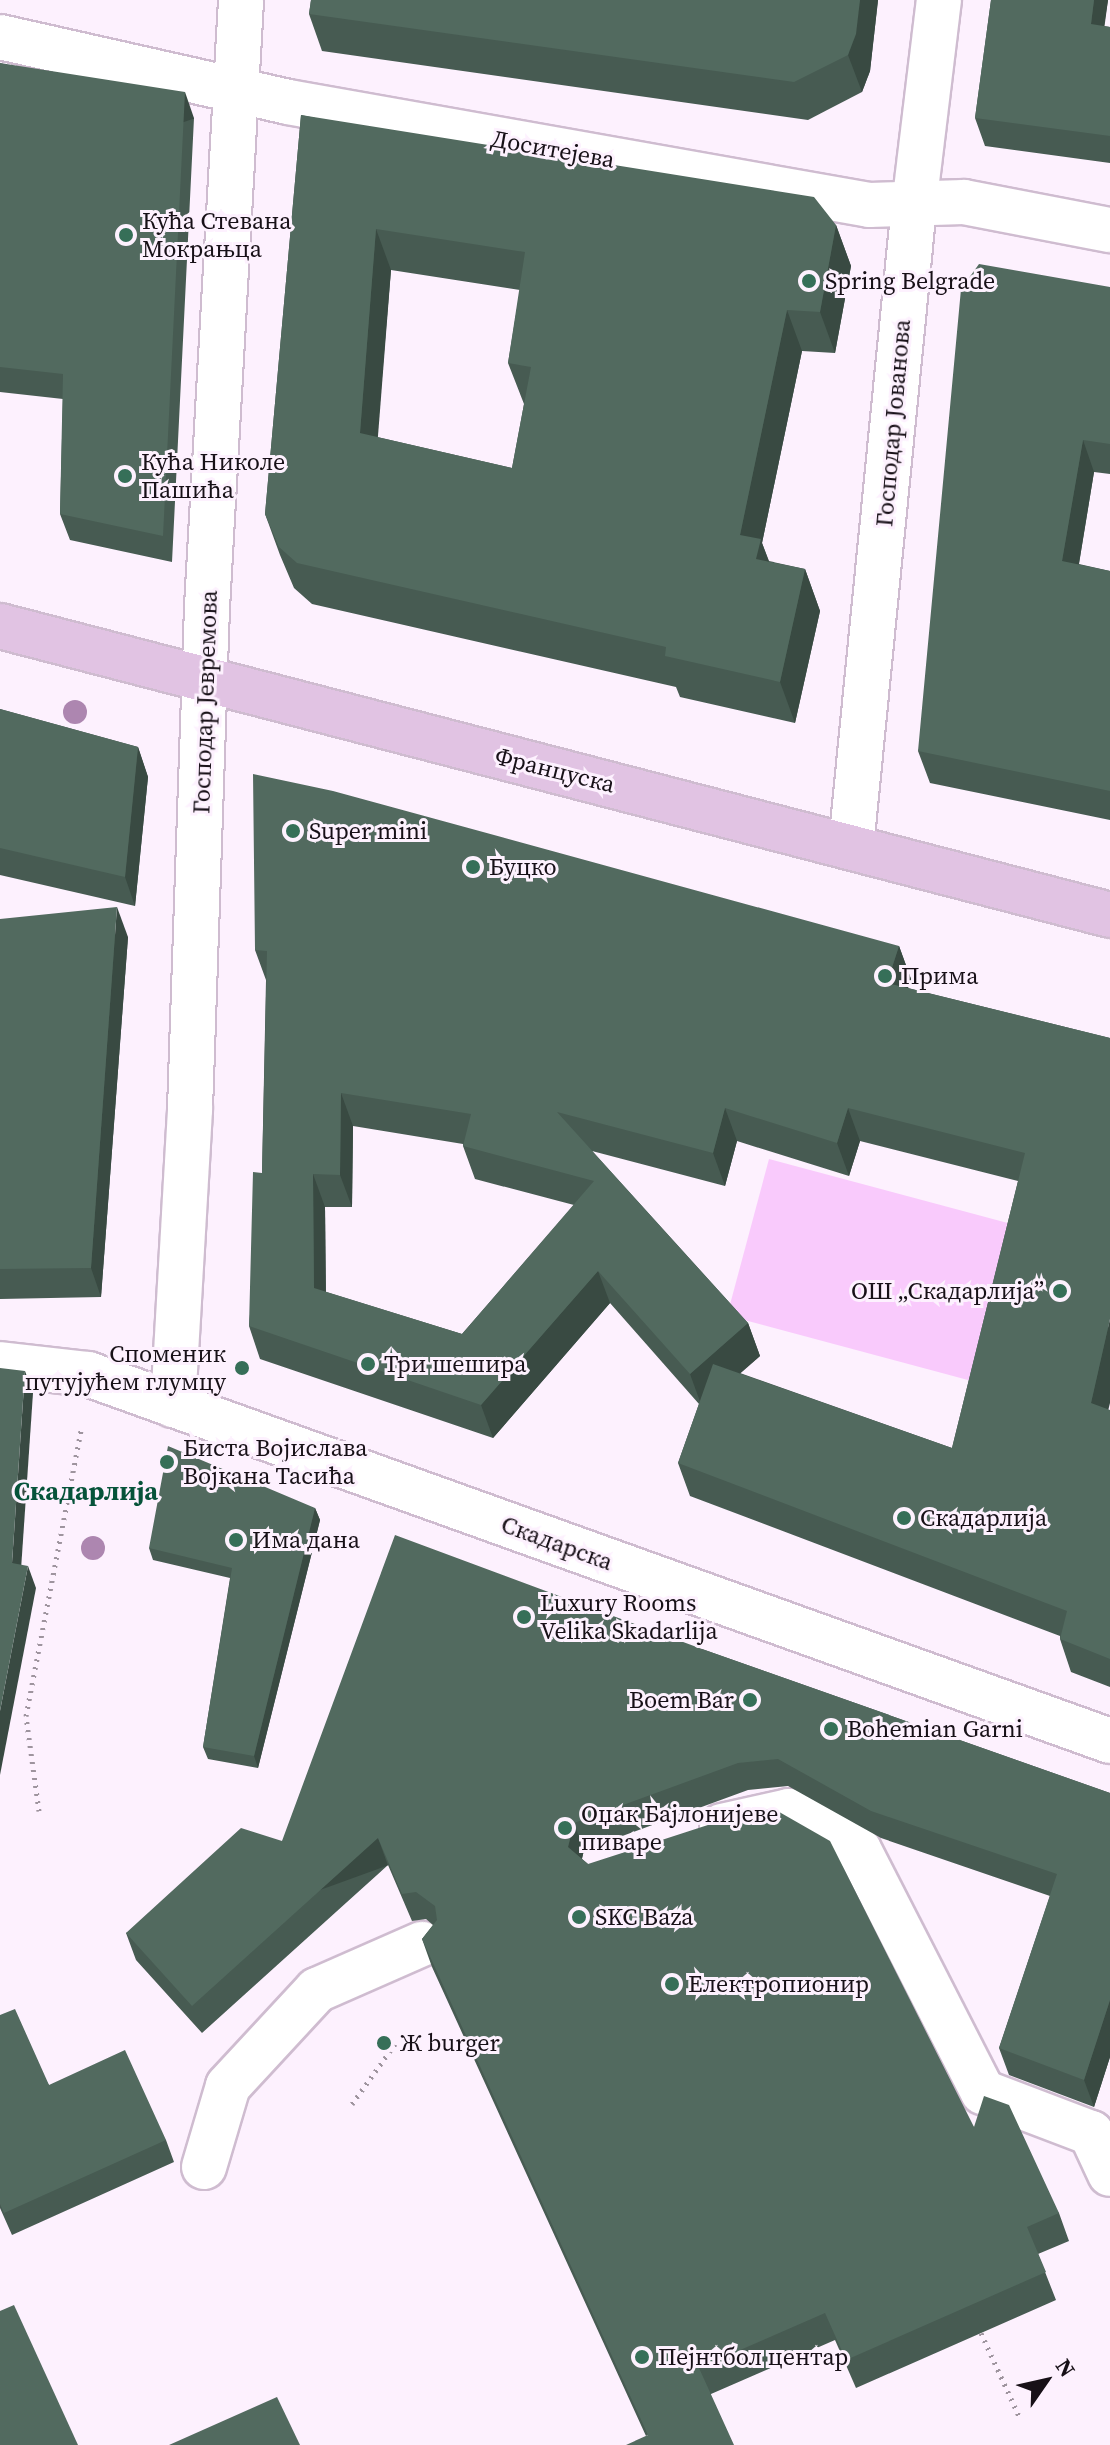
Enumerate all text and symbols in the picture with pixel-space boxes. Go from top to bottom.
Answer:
street label: Доситејева [489,124,617,174]
place label: Кућа Стевана Мокрањца [142,207,291,263]
marker: Кућа Стевана Мокрањца [117,226,135,244]
place label: Spring Belgrade [825,267,995,295]
marker: Spring Belgrade [800,272,818,290]
street label: Господар Јованова [870,318,916,528]
place label: Кућа Николе Пашића [141,448,285,504]
marker: Кућа Николе Пашића [116,467,134,485]
street label: Господар Јевремова [187,590,223,814]
street label: Француска [492,741,618,799]
place label: Super mini [309,817,427,845]
marker: Super mini [284,822,302,840]
place label: Буцко [489,853,557,881]
marker: Буцко [464,858,482,876]
place label: Прима [901,962,978,990]
marker: Прима [876,967,894,985]
place label: ОШ „Скадарлија” [851,1277,1044,1305]
marker: ОШ „Скадарлија” [1051,1282,1069,1300]
place label: Споменик путујућем глумцу [25,1340,226,1396]
place label: Три шешира [384,1350,526,1378]
marker: Три шешира [359,1355,377,1373]
marker: Споменик путујућем глумцу [233,1359,251,1377]
place label: Биста Војислава Војкана Тасића [183,1434,367,1490]
marker: Биста Војислава Војкана Тасића [158,1453,176,1471]
district label: Скадарлија [14,1476,158,1508]
place label: Скадарлија [920,1504,1047,1532]
marker: Скадарлија [895,1509,913,1527]
street label: Скадарска [497,1510,617,1576]
place label: Има дана [252,1526,360,1554]
marker: Има дана [227,1531,245,1549]
place label: Luxury Rooms Velika Skadarlija [540,1589,718,1645]
marker: Luxury Rooms Velika Skadarlija [515,1608,533,1626]
place label: Boem Bar [629,1686,734,1714]
marker: Boem Bar [741,1691,759,1709]
place label: Bohemian Garni [847,1715,1023,1743]
marker: Bohemian Garni [822,1720,840,1738]
place label: Оџак Бајлонијеве пиваре [581,1800,778,1856]
marker: Оџак Бајлонијеве пиваре [556,1819,574,1837]
place label: SKC Baza [595,1903,694,1931]
marker: SKC Baza [570,1908,588,1926]
place label: Електропионир [688,1970,869,1998]
marker: Електропионир [663,1975,681,1993]
place label: Ж burger [400,2029,500,2057]
marker: Ж burger [375,2034,393,2052]
north arrow [1006,2341,1086,2421]
place label: Пејнтбол центар [658,2343,848,2371]
marker: Пејнтбол центар [633,2348,651,2366]
text: N [1049,2353,1083,2383]

